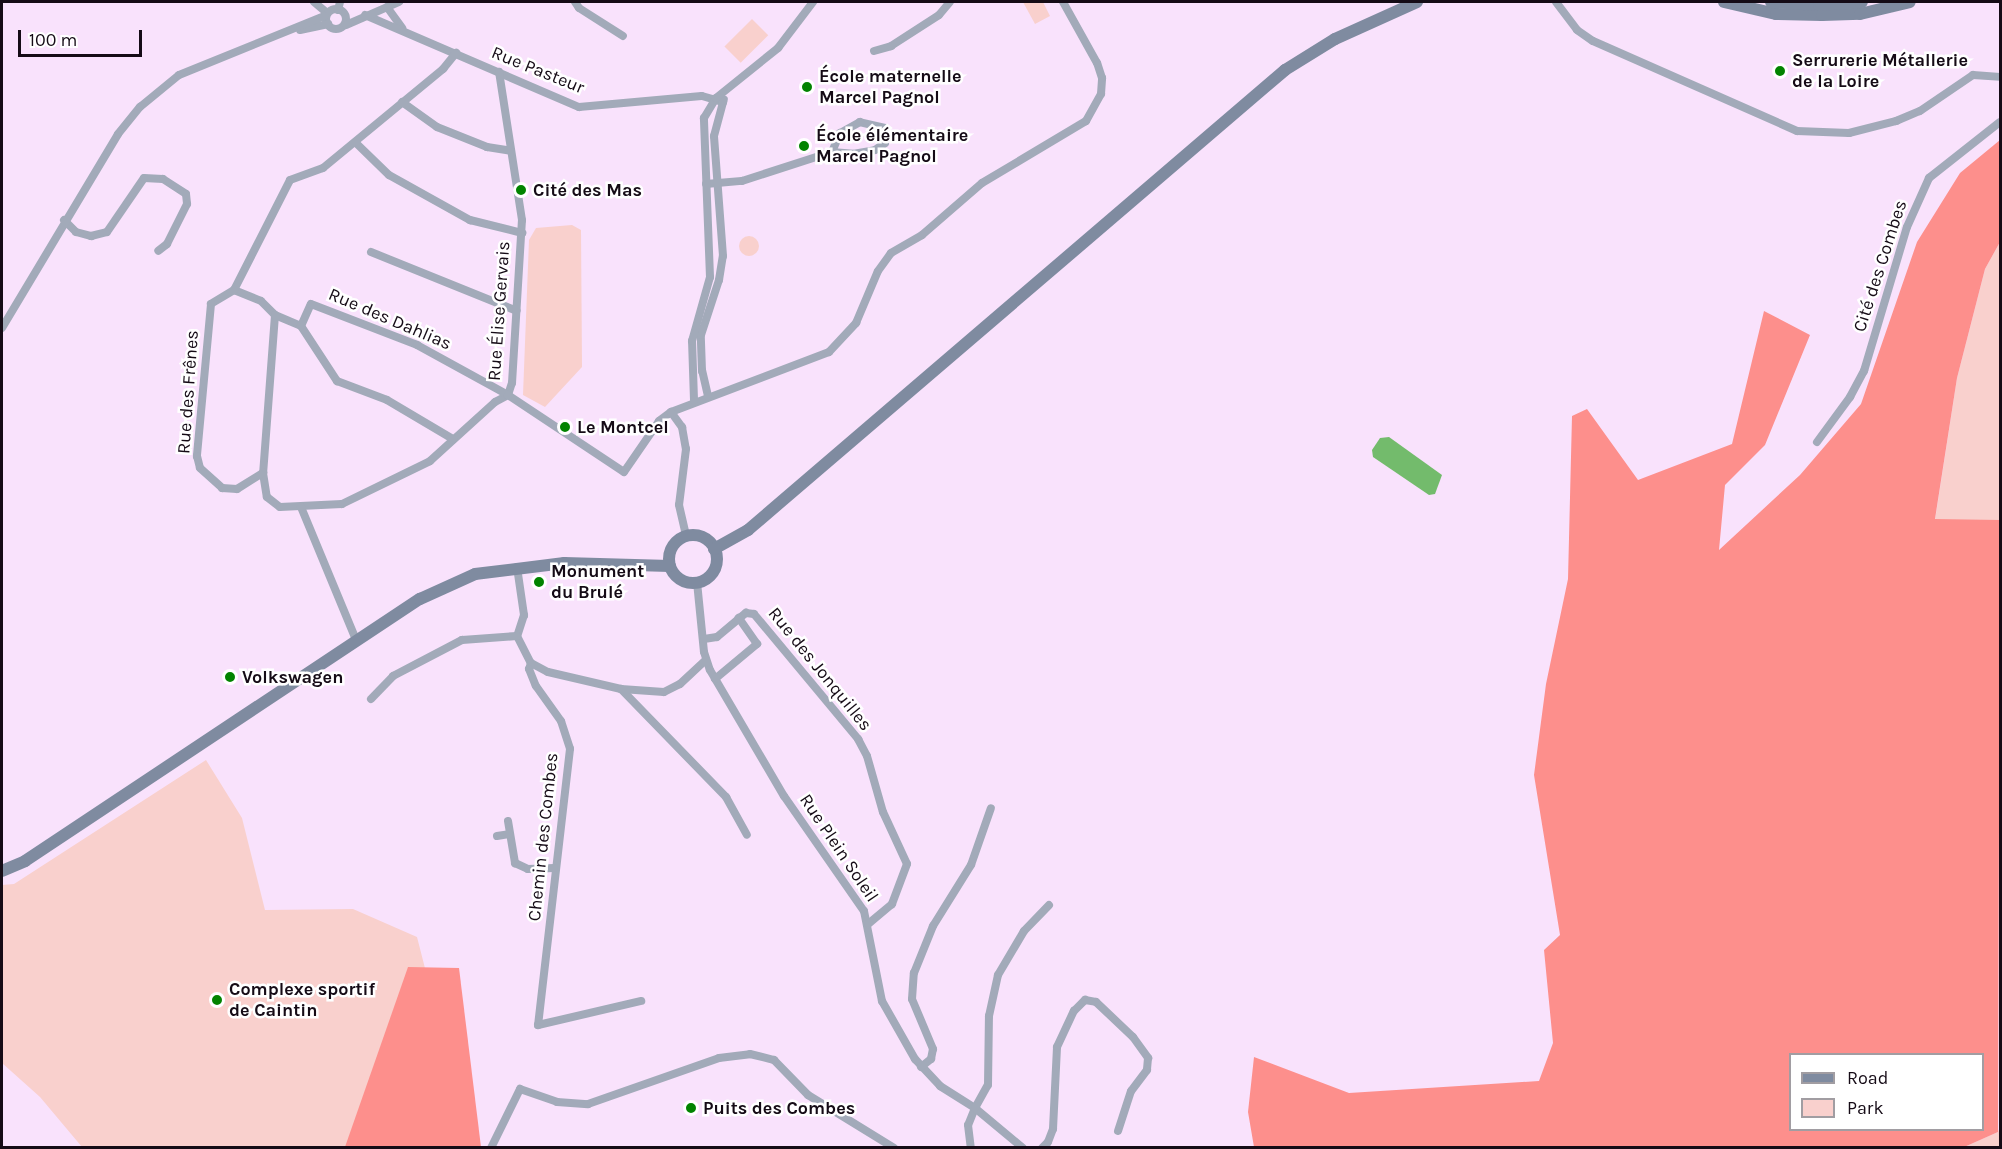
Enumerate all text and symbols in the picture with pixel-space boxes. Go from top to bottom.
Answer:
scale bar [21,18,146,56]
text: 100 m [29,29,77,51]
street label: Rue Pasteur [488,42,588,98]
place label: Serrurerie Métallerie de la Loire [1792,50,1968,92]
marker: Serrurerie Métallerie de la Loire [1773,64,1787,78]
place label: École maternelle Marcel Pagnol [819,66,961,109]
marker: École maternelle Marcel Pagnol [800,80,814,94]
place label: École élémentaire Marcel Pagnol [816,125,968,168]
marker: École élémentaire Marcel Pagnol [797,139,811,153]
place label: Cité des Mas [533,179,642,201]
marker: Cité des Mas [514,183,528,197]
street label: Cité des Combes [1848,197,1912,335]
street label: Rue Élise Gervais [483,240,515,382]
street label: Rue des Dahlias [325,283,455,355]
street label: Rue des Frênes [173,329,203,455]
place label: Le Montcel [577,416,669,438]
marker: Le Montcel [558,420,572,434]
place label: Monument du Brulé [551,561,644,604]
marker: Monument du Brulé [532,575,546,589]
street label: Rue des Jonquilles [764,603,876,735]
place label: Volkswagen [242,666,343,688]
marker: Volkswagen [223,670,237,684]
street label: Chemin des Combes [523,752,563,922]
street label: Rue Plein Soleil [795,790,883,906]
place label: Complexe sportif de Caintin [229,979,375,1022]
marker: Complexe sportif de Caintin [210,993,224,1007]
legend [1789,1053,1984,1131]
text: Road [1847,1067,1888,1089]
place label: Puits des Combes [703,1097,855,1119]
text: Park [1847,1097,1884,1119]
marker: Puits des Combes [684,1101,698,1115]

